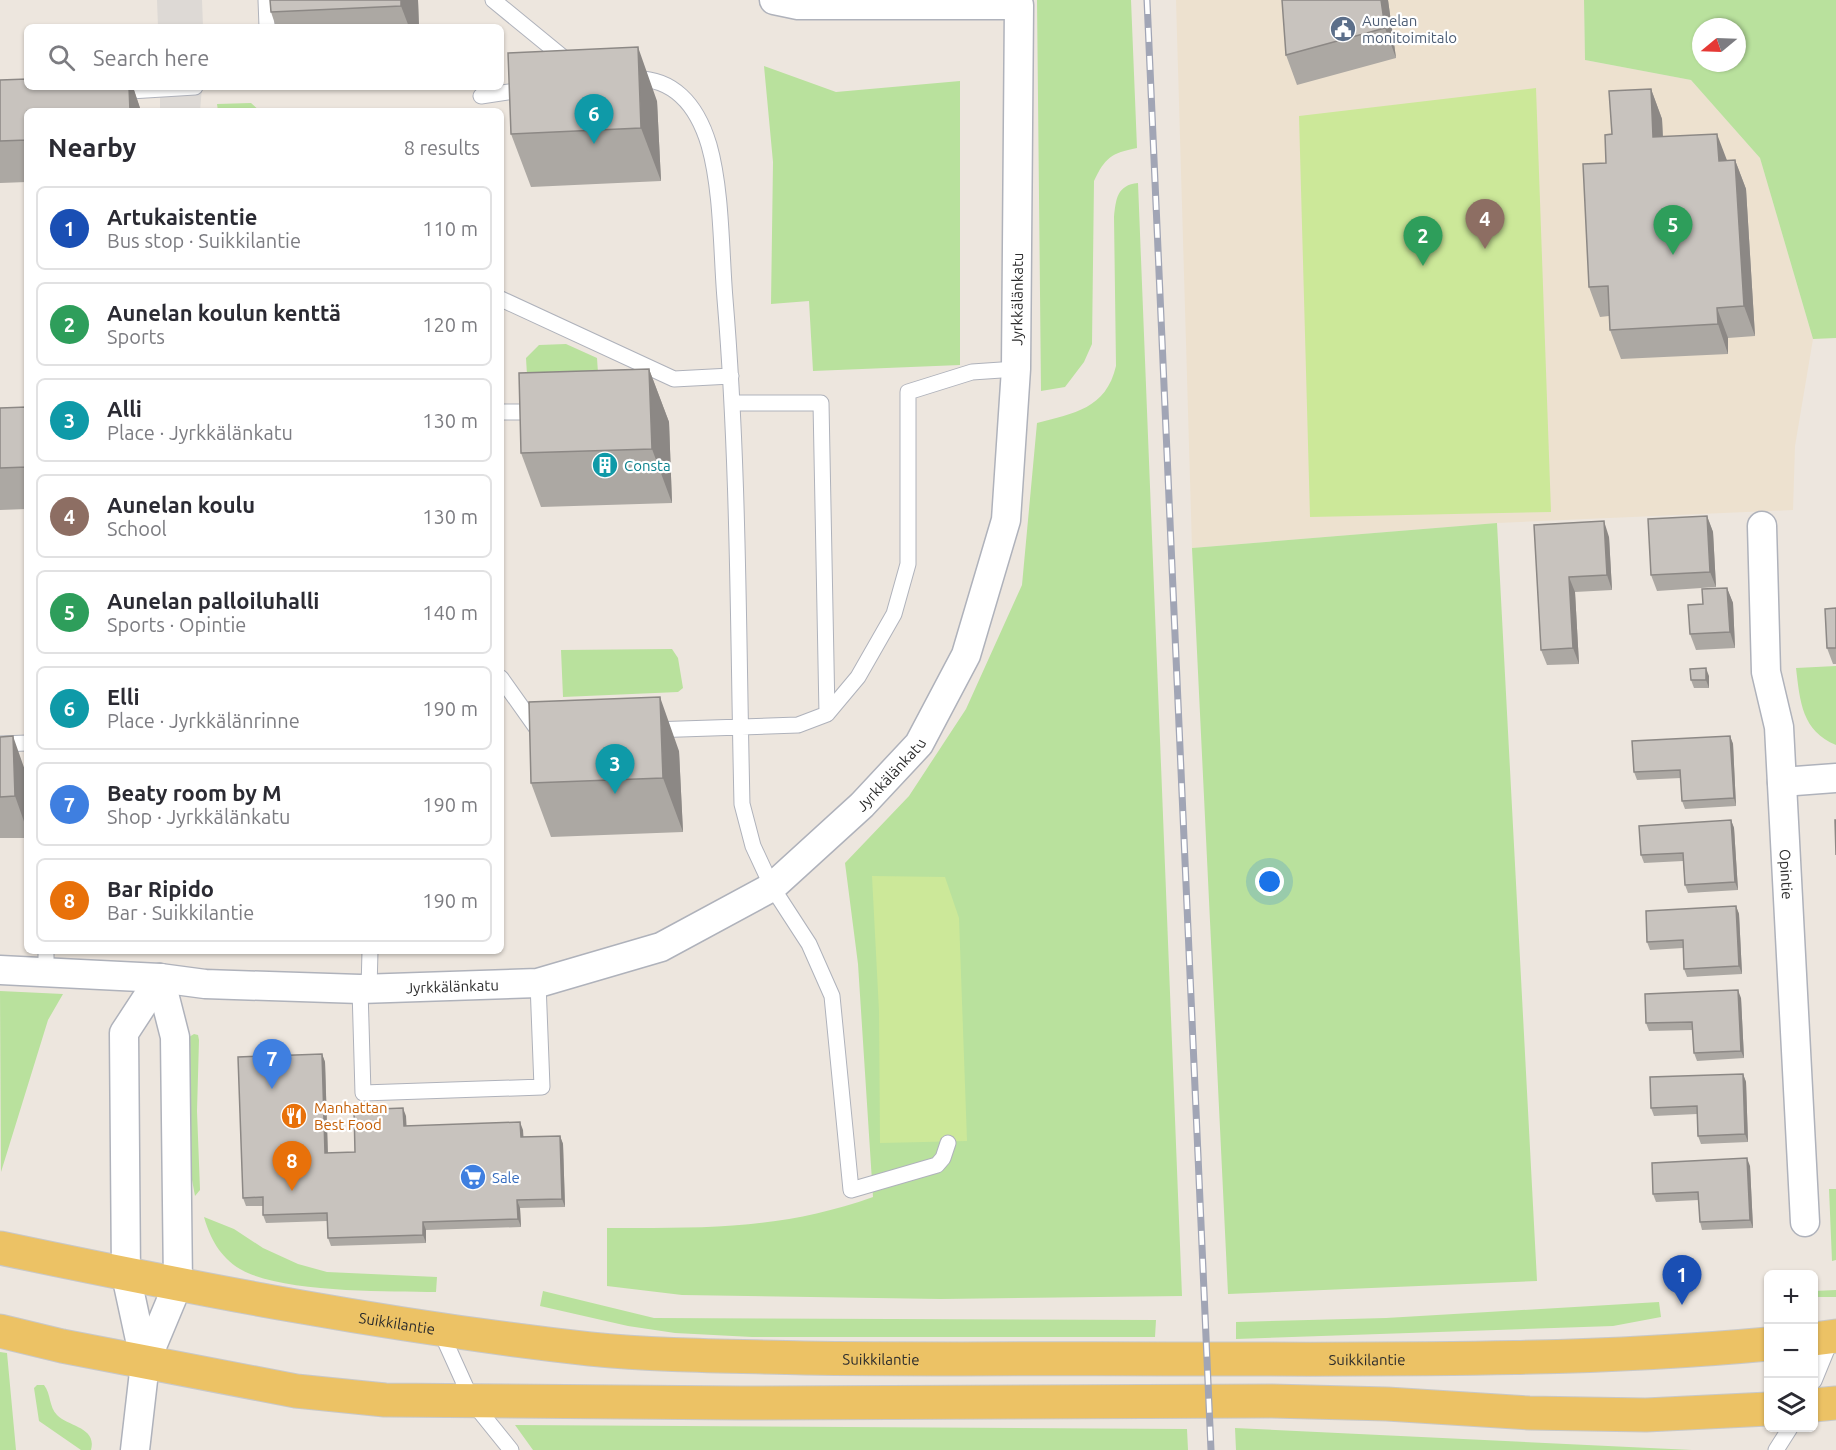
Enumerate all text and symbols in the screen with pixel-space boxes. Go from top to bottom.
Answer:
place label: Aunelan monitoimitalo [1362,12,1457,46]
public building icon: Aunelan monitoimitalo [1328,14,1358,44]
north arrow [1692,18,1746,72]
search box [24,24,504,90]
icon: search [45,41,78,74]
text: Search here [93,45,209,70]
pin: 6 [574,94,614,144]
text: Nearby [48,133,136,162]
text: 8 results [404,136,480,159]
pin: 4 [1466,200,1504,249]
text: Artukaistentie [107,204,257,229]
pin: 5 [1654,206,1692,255]
pin: 2 [1404,216,1442,266]
text: 1 [64,217,75,240]
text: 110 m [422,217,478,240]
text: Bus stop · Suikkilantie [107,229,301,252]
street label: Jyrkkälänkatu [1008,252,1025,346]
text: Aunelan koulun kenttä [107,300,341,325]
text: 2 [64,313,75,336]
text: 120 m [422,313,478,336]
text: Sports [107,325,165,348]
text: Alli [107,396,142,421]
text: 3 [64,409,75,432]
text: 130 m [422,409,478,432]
text: Place · Jyrkkälänkatu [107,421,293,444]
building icon: Consta [590,450,620,480]
place label: Consta [624,457,671,474]
text: Aunelan koulu [107,492,255,517]
text: 4 [64,505,75,528]
text: 130 m [422,505,478,528]
text: School [107,517,167,540]
text: Aunelan palloiluhalli [107,588,319,613]
text: 5 [64,601,75,624]
text: 140 m [422,601,478,624]
text: Sports · Opintie [107,613,246,636]
text: Elli [107,684,140,709]
text: 6 [64,697,75,720]
text: 190 m [422,697,478,720]
text: Place · Jyrkkälänrinne [107,709,300,732]
street label: Jyrkkälänkatu [853,735,929,814]
pin: 3 [596,744,634,794]
text: Beaty room by M [107,780,282,805]
text: 7 [64,793,75,816]
text: 190 m [422,793,478,816]
text: Shop · Jyrkkälänkatu [107,805,291,828]
street label: Opintie [1777,849,1797,900]
your location [1255,867,1284,896]
text: Bar Ripido [107,876,214,901]
text: 8 [64,889,75,912]
text: 190 m [422,889,478,912]
text: Bar · Suikkilantie [107,901,254,924]
street label: Jyrkkälänkatu [405,976,499,996]
pin: 7 [252,1040,292,1089]
place label: Manhattan Best Food [314,1099,388,1133]
restaurant icon: Manhattan Best Food [279,1101,309,1131]
pin: 8 [272,1142,312,1191]
supermarket icon: Sale [458,1162,488,1192]
place label: Sale [492,1169,520,1186]
pin: 1 [1662,1256,1702,1305]
map controls [1764,1270,1818,1432]
button: + [1764,1270,1818,1324]
street label: Suikkilantie [358,1308,436,1337]
button: − [1764,1324,1818,1378]
street label: Suikkilantie [842,1350,919,1367]
street label: Suikkilantie [1328,1351,1405,1368]
button: layers [1764,1378,1818,1432]

